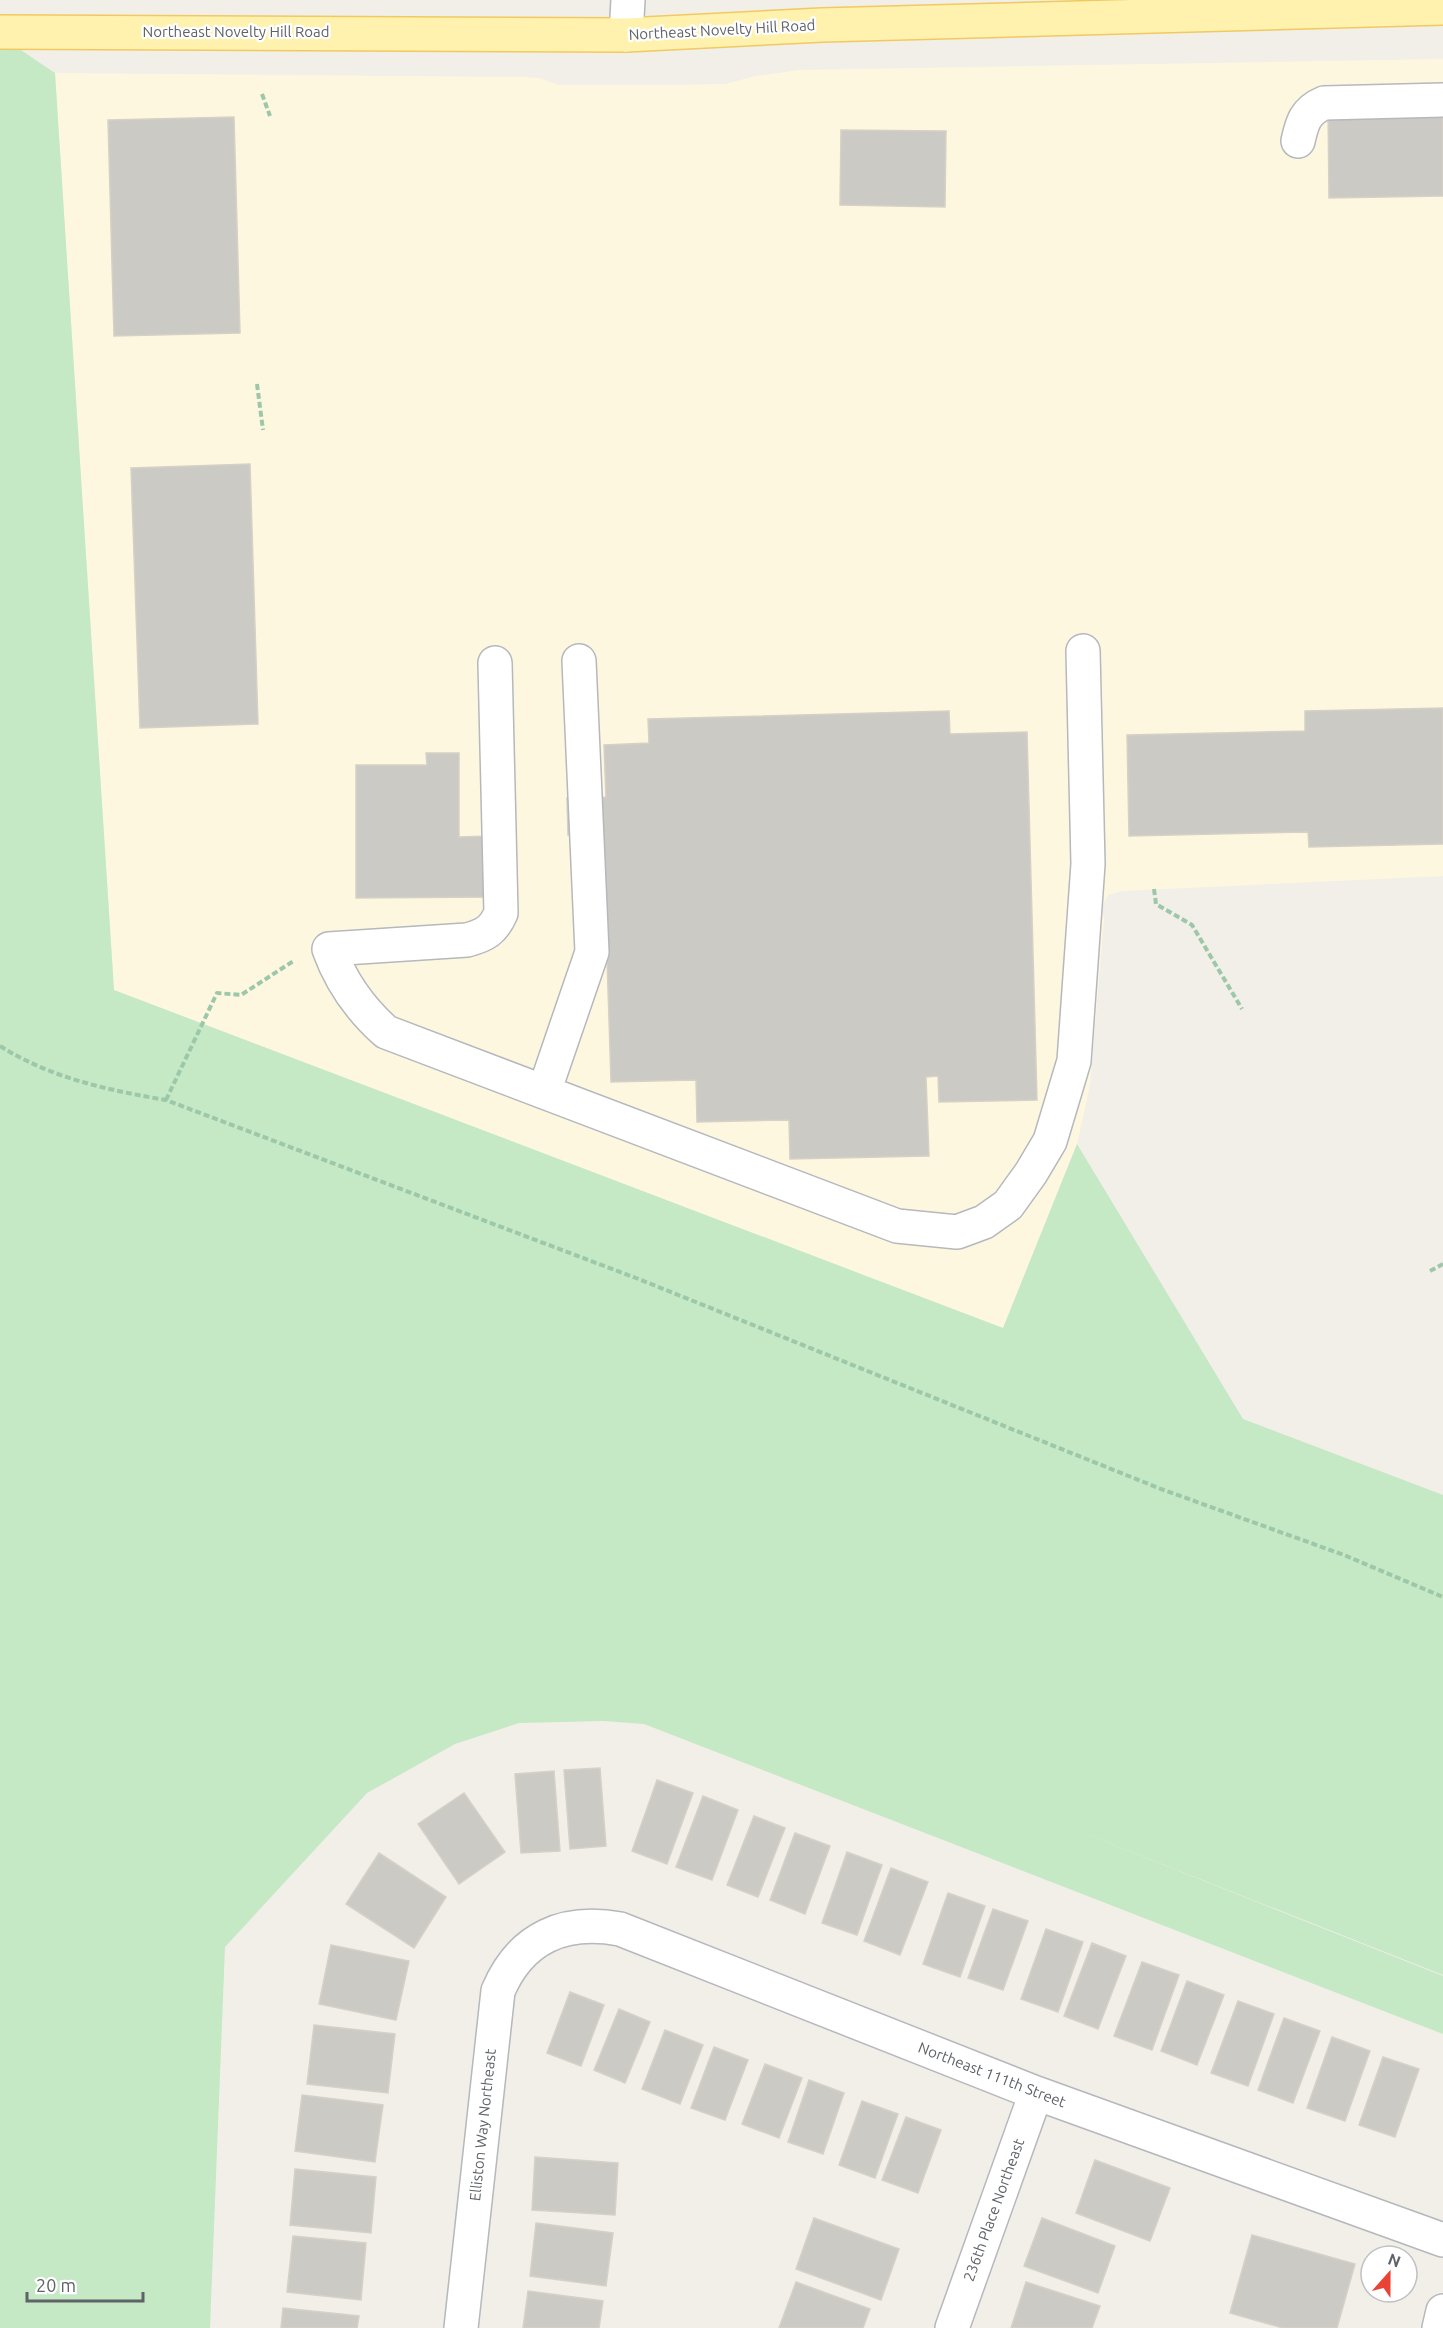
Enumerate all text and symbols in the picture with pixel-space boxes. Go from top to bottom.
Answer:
street label: Northeast Novelty Hill Road [628,16,816,43]
street label: Northeast Novelty Hill Road [143,23,329,40]
street label: Northeast 111th Street [916,2039,1068,2111]
street label: Elliston Way Northeast [466,2048,499,2202]
street label: 236th Place Northeast [960,2136,1027,2283]
north arrow [1359,2244,1419,2304]
text: N [1386,2249,1403,2271]
scale bar [27,2265,142,2303]
text: 20 m [36,2275,76,2295]

